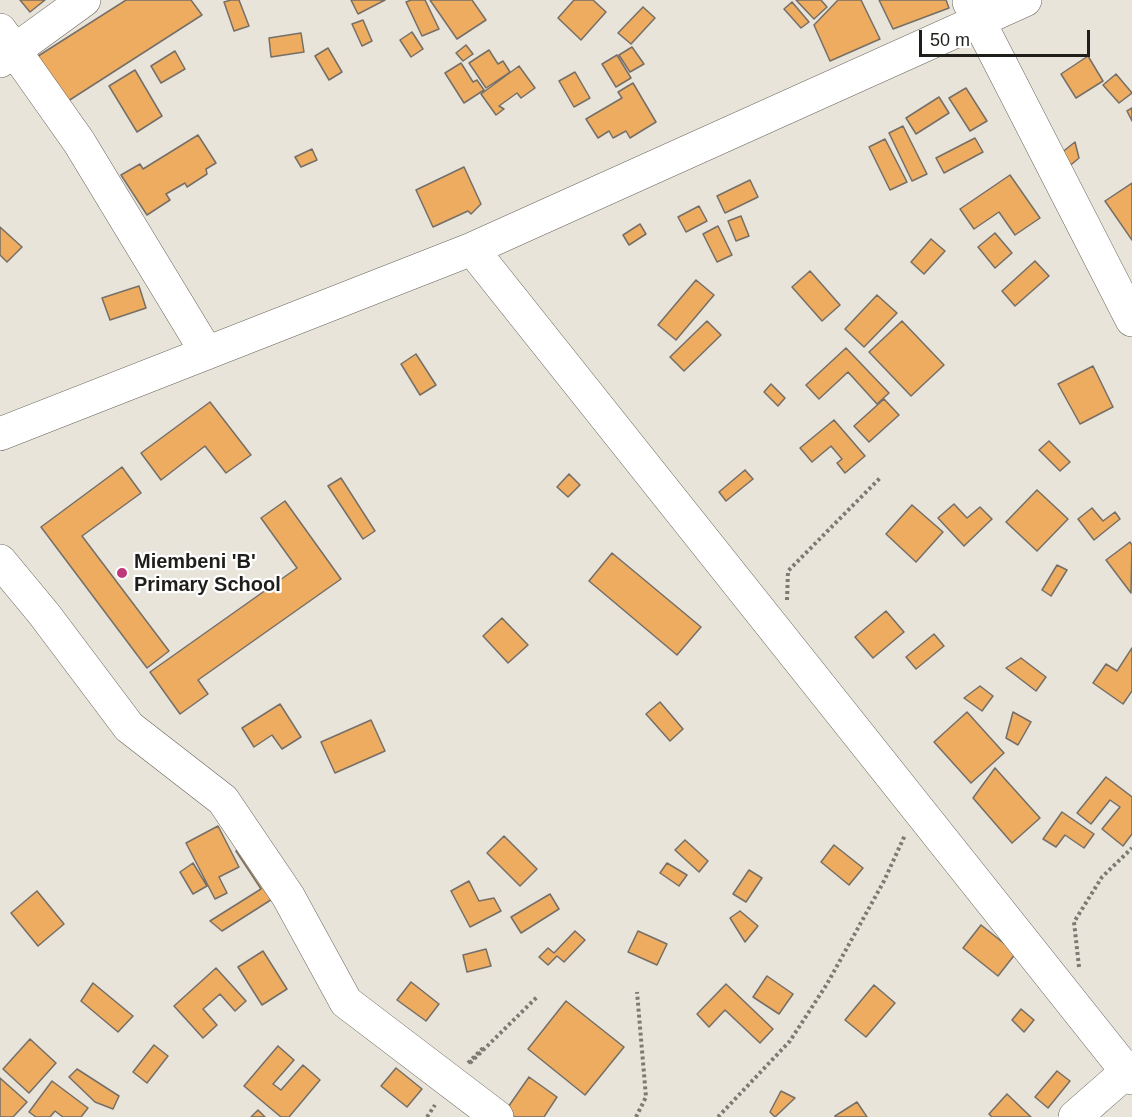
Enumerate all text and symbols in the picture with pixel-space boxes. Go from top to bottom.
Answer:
scale bar [922,18,1093,56]
text: 50 m [930,30,970,50]
place label: Miembeni 'B' Primary School [134,550,281,597]
marker: Miembeni 'B' Primary School [115,566,129,580]

